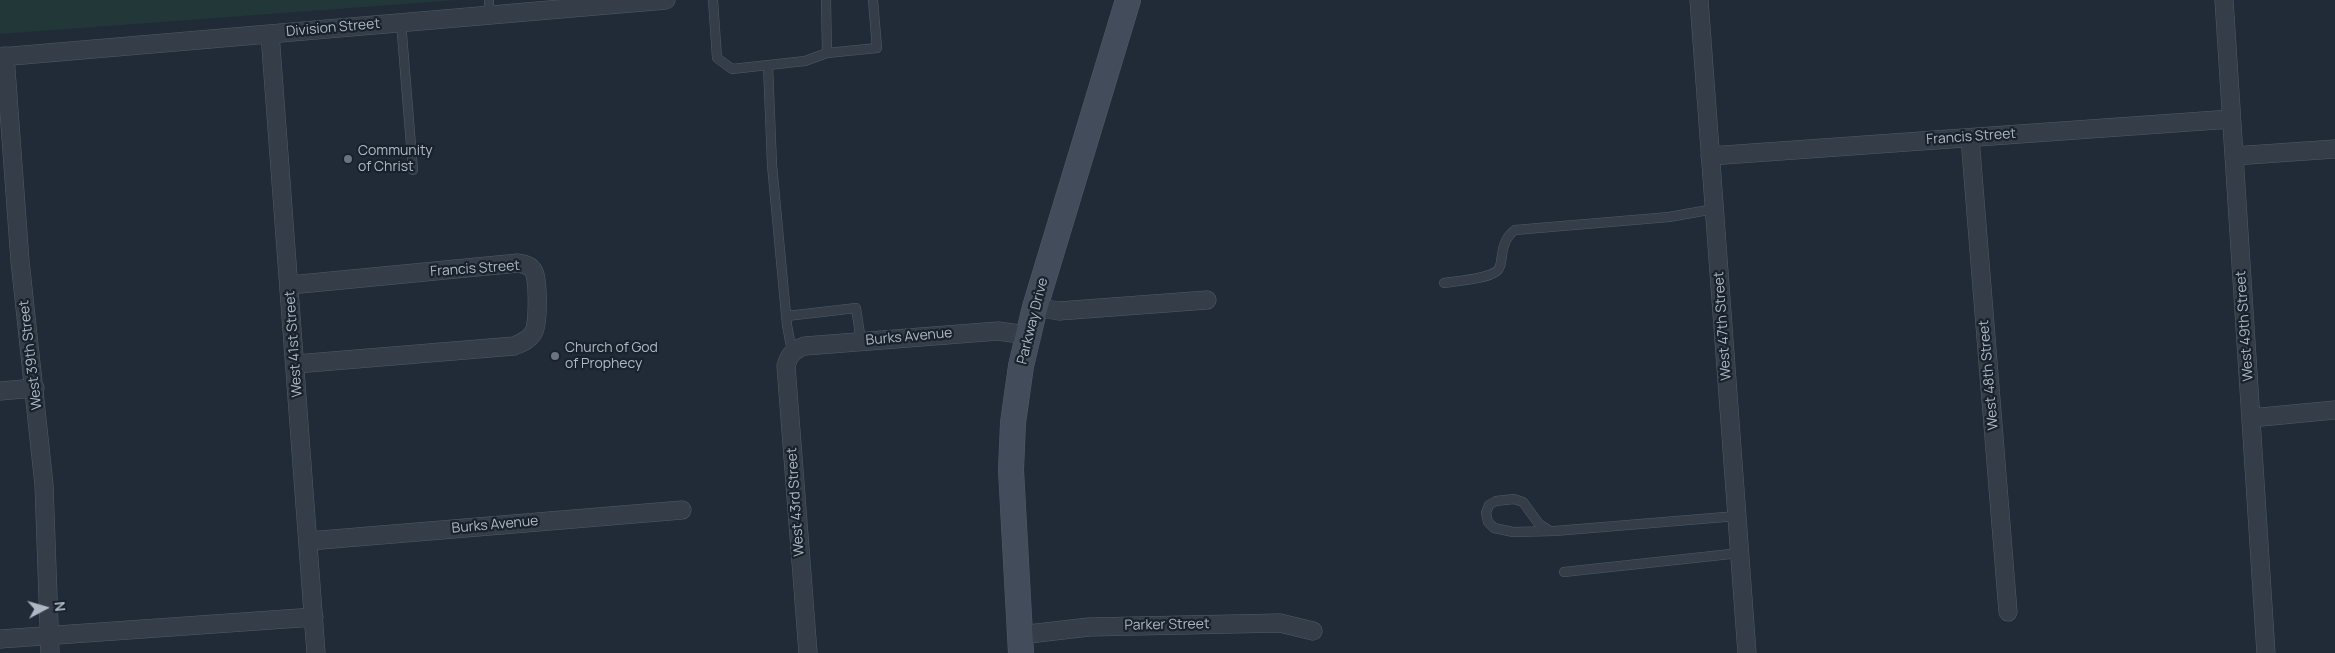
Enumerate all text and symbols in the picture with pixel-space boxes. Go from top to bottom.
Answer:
street label: Division Street [285,16,381,40]
street label: Francis Street [1926,125,2016,149]
place label: Community of Christ [358,143,433,176]
marker: Community of Christ [342,153,354,165]
street label: Francis Street [430,257,520,281]
street label: West 49th Street [2233,270,2257,382]
street label: West 47th Street [1711,271,1735,381]
street label: Parkway Drive [1014,276,1052,366]
street label: West 41st Street [282,290,306,398]
street label: West 39th Street [16,299,46,411]
street label: West 48th Street [1976,319,2002,431]
street label: Burks Avenue [865,325,953,349]
place label: Church of God of Prophecy [565,340,658,372]
marker: Church of God of Prophecy [549,350,561,362]
street label: West 43rd Street [784,447,808,557]
street label: Burks Avenue [451,513,539,537]
north arrow [20,583,70,633]
text: N [50,600,70,612]
street label: Parker Street [1124,616,1210,634]

